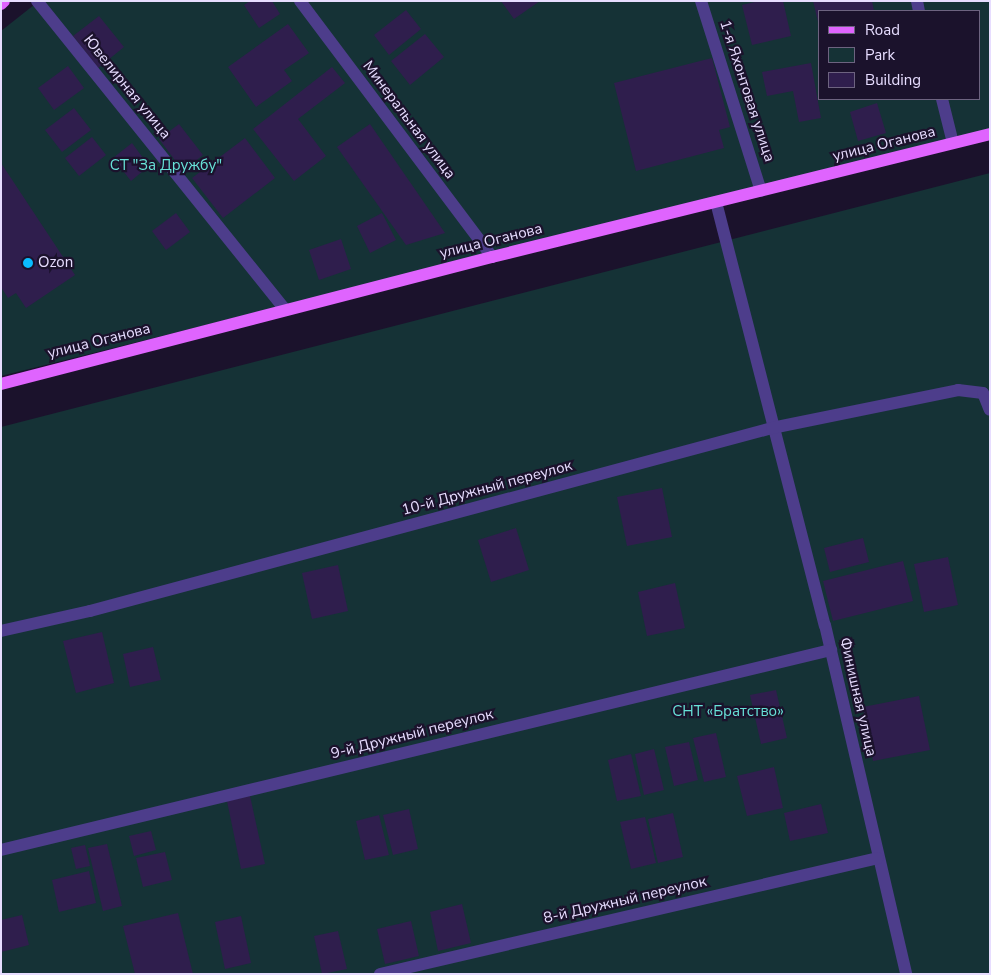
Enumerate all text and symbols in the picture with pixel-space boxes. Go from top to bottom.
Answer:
legend [818,10,981,100]
street label: 1-я Яхонтовая улица [716,18,778,164]
text: Road [865,20,900,40]
street label: Ювелирная улица [80,31,174,143]
text: Park [865,45,895,65]
street label: Минеральная улица [359,58,459,182]
text: Building [865,70,921,90]
street label: улица Оганова [831,123,937,165]
park label: СТ "За Дружбу" [110,157,222,175]
street label: улица Оганова [438,220,544,262]
place label: Ozon [38,254,73,272]
marker: Ozon [22,257,34,269]
street label: улица Оганова [46,320,152,362]
street label: 10-й Дружный переулок [400,457,574,519]
street label: Финишная улица [836,636,880,758]
park label: СНТ «Братство» [672,703,784,721]
street label: 9-й Дружный переулок [329,705,495,763]
street label: 8-й Дружный переулок [542,872,708,928]

